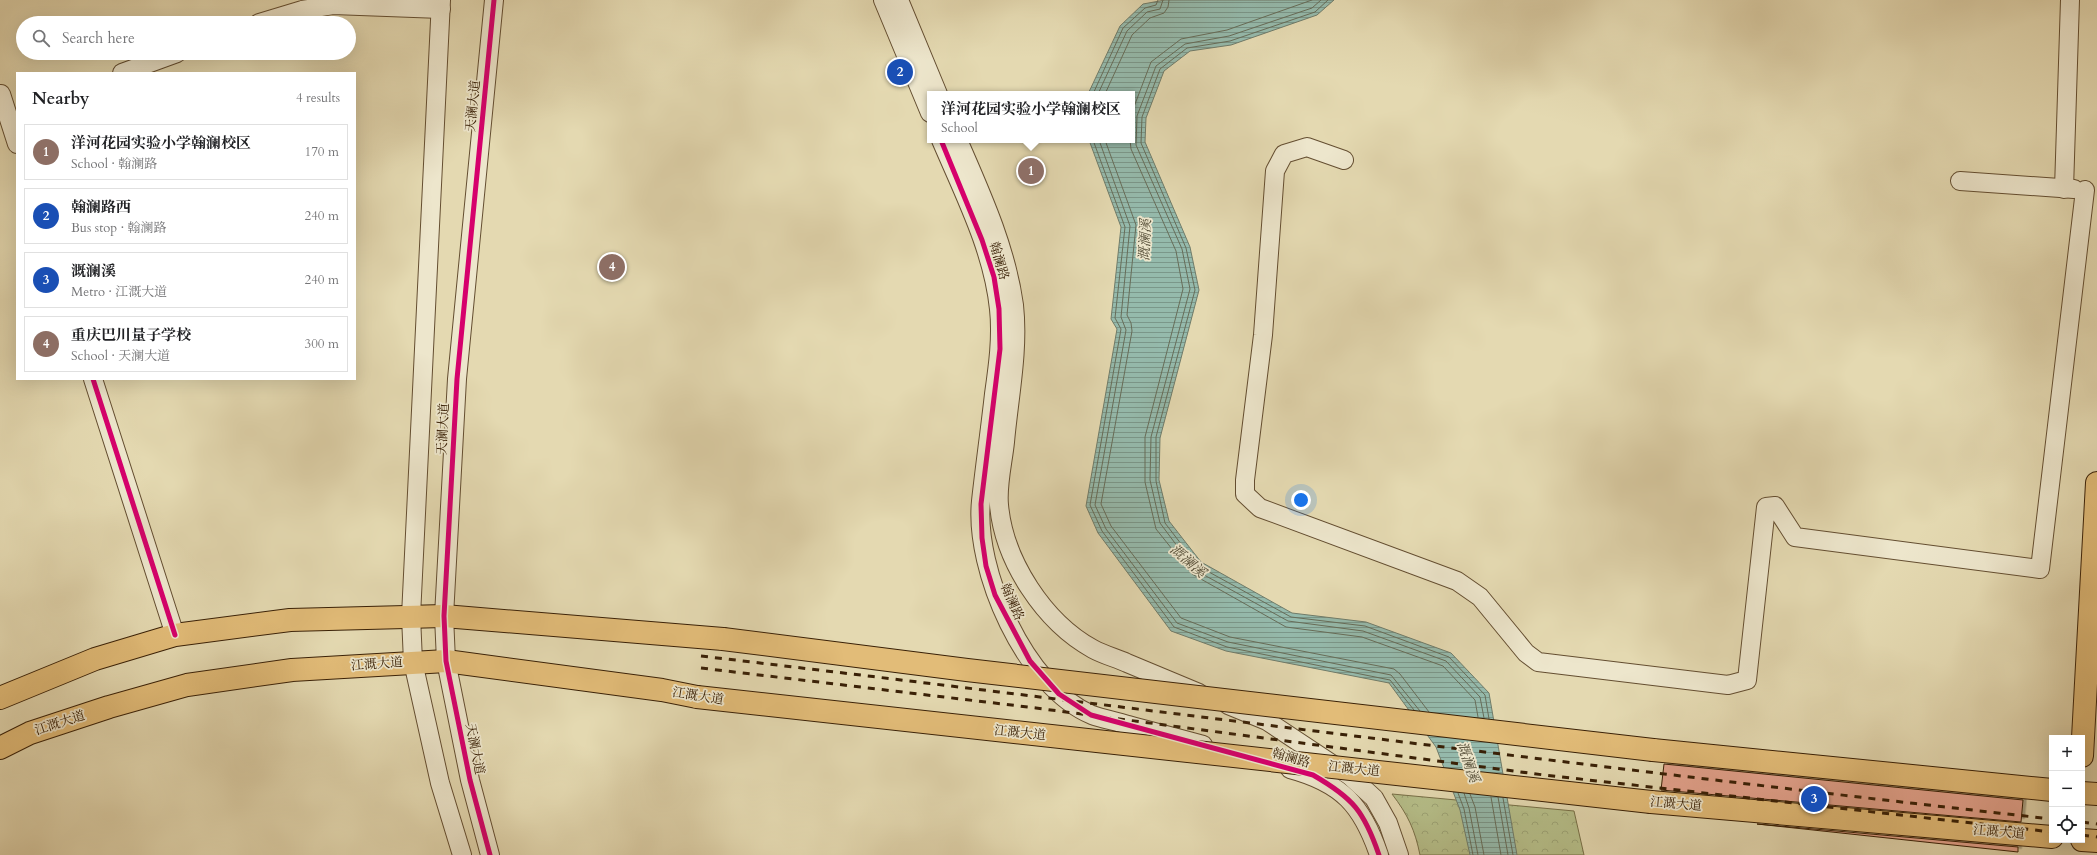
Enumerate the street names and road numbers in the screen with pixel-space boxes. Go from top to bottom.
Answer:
street label: 天澜大道 [461,79,485,133]
street label: 翰澜路 [985,240,1013,282]
street label: 天澜大道 [433,403,453,455]
street label: 翰澜路 [996,581,1028,623]
street label: 江溉大道 [350,653,404,675]
street label: 江溉大道 [671,683,725,709]
street label: 江溉大道 [32,706,88,740]
street label: 江溉大道 [993,721,1047,745]
street label: 天澜大道 [461,722,489,776]
street label: 翰澜路 [1270,744,1312,772]
street label: 江溉大道 [1327,757,1381,781]
street label: 江溉大道 [1649,793,1703,815]
street label: 江溉大道 [1972,821,2026,843]

